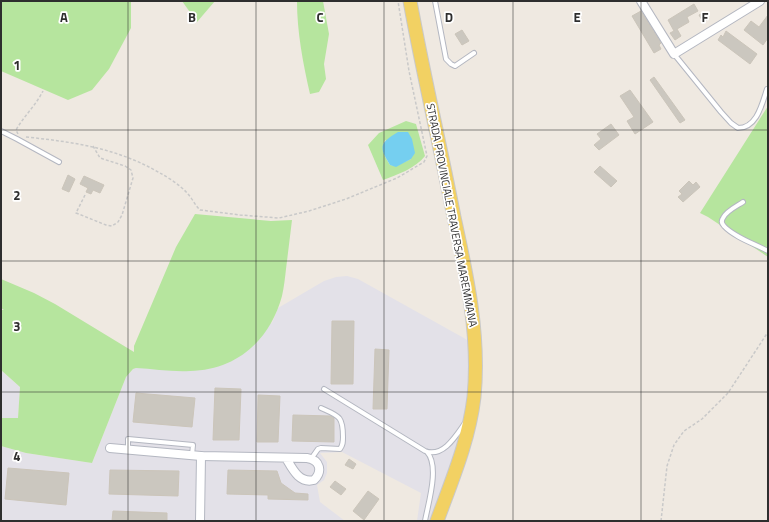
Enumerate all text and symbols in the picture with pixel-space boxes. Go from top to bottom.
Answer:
text: A [60,7,68,27]
text: B [188,7,196,27]
text: C [316,7,324,27]
text: D [445,7,453,27]
text: E [573,7,581,27]
text: F [702,7,709,27]
text: 1 [13,55,21,75]
street label: STRADA PROVINCIALE TRAVERSA MAREMMANA [422,102,482,329]
text: 2 [13,185,21,205]
text: 3 [13,316,21,336]
text: 4 [13,446,21,466]

